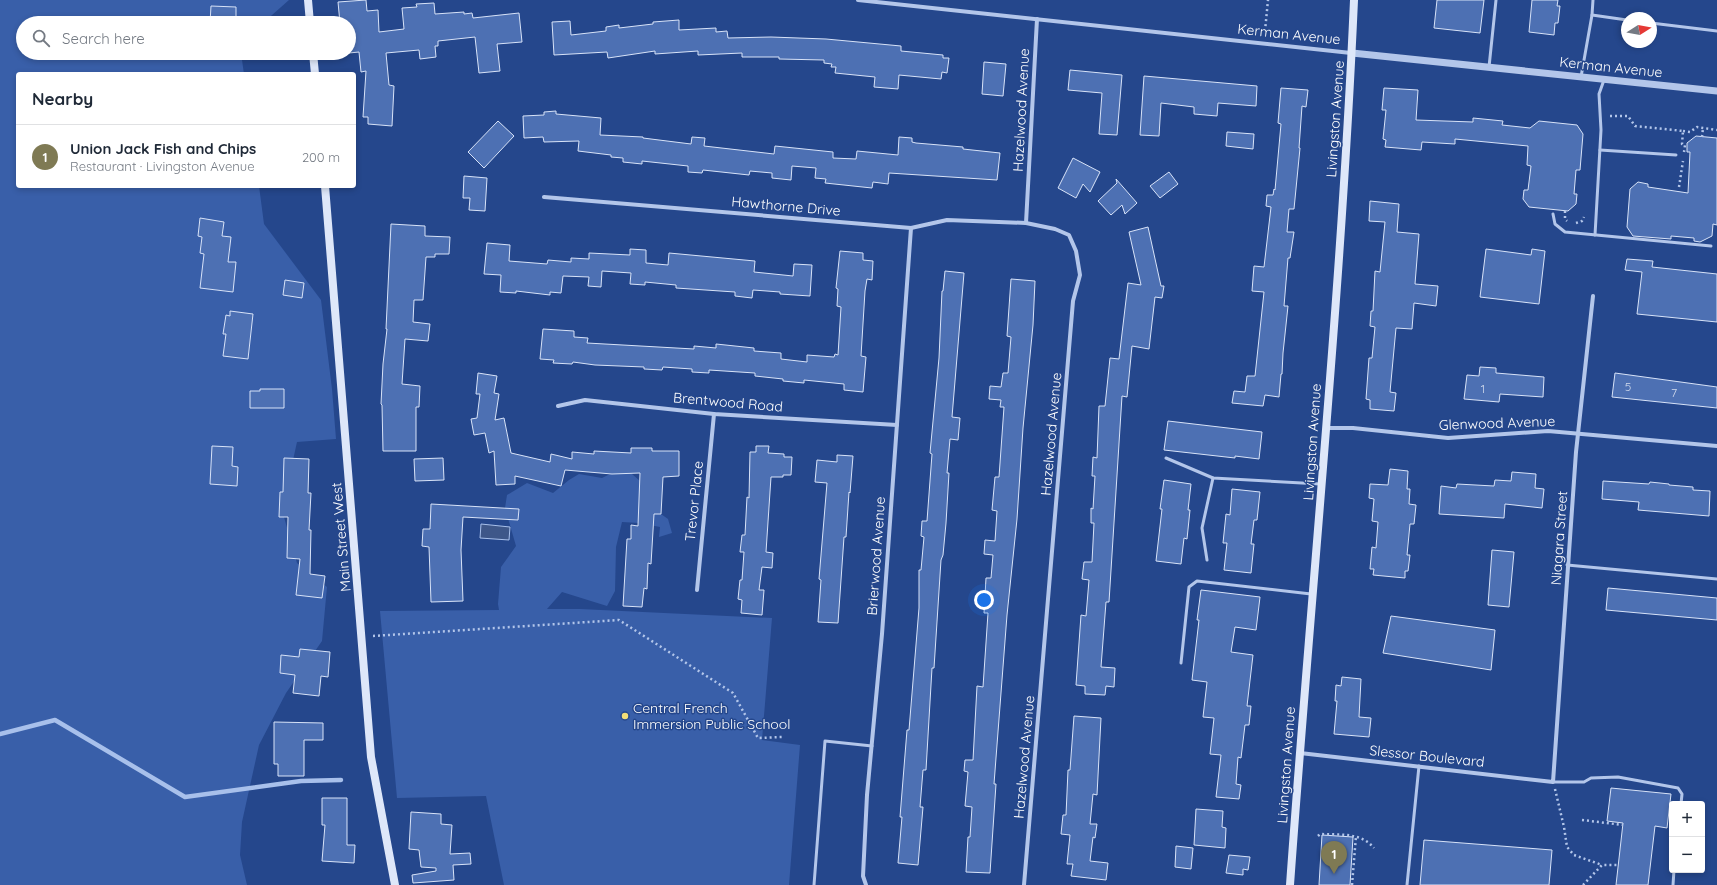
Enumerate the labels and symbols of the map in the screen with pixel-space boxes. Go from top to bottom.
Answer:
north arrow [1621,12,1657,48]
street label: Kerman Avenue [1237,20,1341,48]
street label: Hazelwood Avenue [1009,48,1033,172]
street label: Kerman Avenue [1559,53,1663,81]
street label: Livingston Avenue [1322,60,1348,178]
street label: Hawthorne Drive [731,192,842,220]
street label: Hazelwood Avenue [1037,372,1065,496]
house number: 5 [1625,379,1631,394]
house number: 1 [1481,381,1485,396]
street label: Livingston Avenue [1299,383,1325,501]
house number: 7 [1671,385,1677,400]
street label: Brentwood Road [672,388,784,416]
street label: Glenwood Avenue [1438,412,1556,434]
street label: Trevor Place [681,460,707,542]
street label: Main Street West [327,481,355,592]
street label: Niagara Street [1547,490,1571,586]
street label: Brierwood Avenue [863,496,889,616]
your location [974,590,994,610]
street label: Hazelwood Avenue [1010,695,1038,819]
place label: Central French Immersion Public School [633,699,791,733]
street label: Livingston Avenue [1273,706,1299,824]
marker: Central French Immersion Public School [620,711,630,721]
street label: Slessor Boulevard [1369,741,1485,771]
pin: 1 [1321,841,1347,874]

